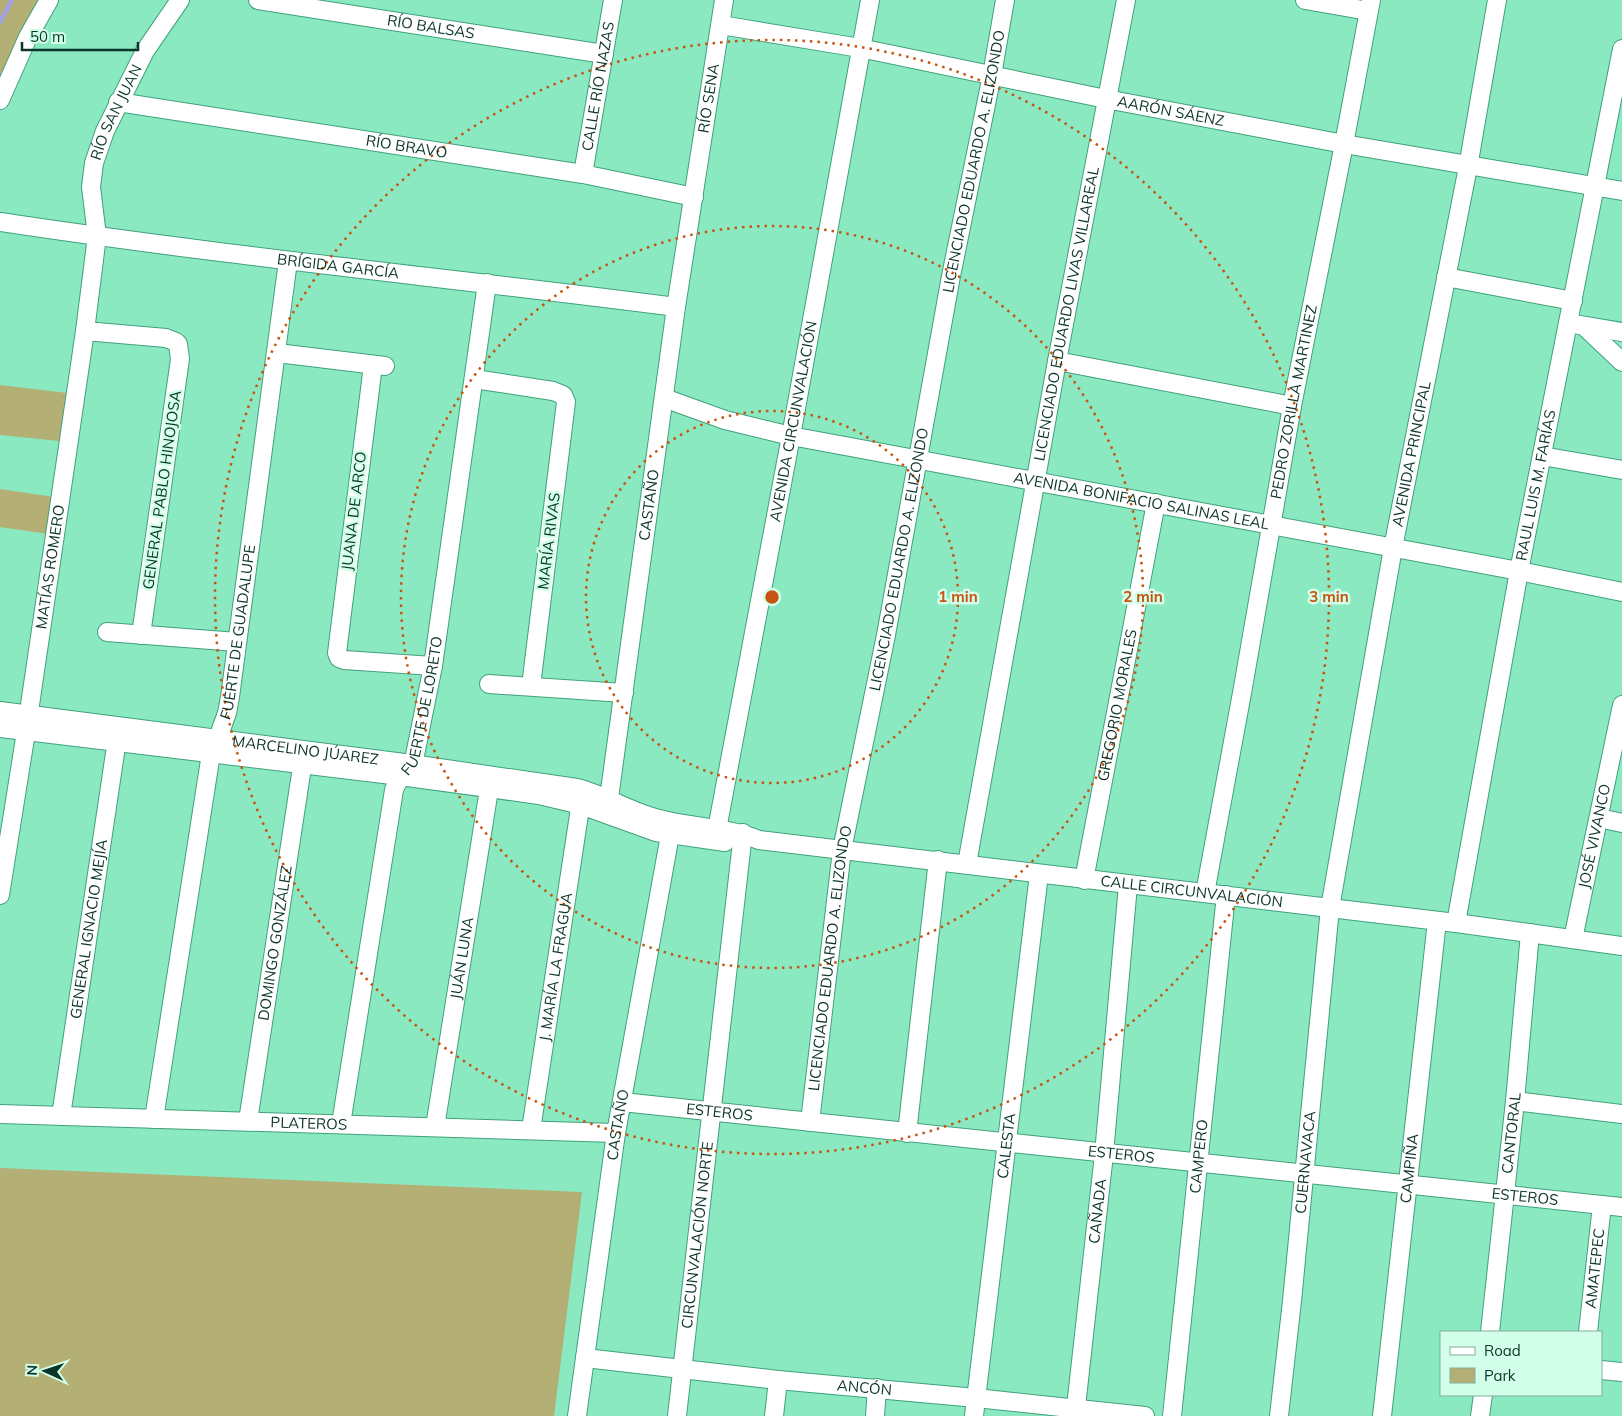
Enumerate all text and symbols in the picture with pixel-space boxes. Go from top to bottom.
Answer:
street label: RÍO BALSAS [386,10,476,43]
scale bar [22,20,139,52]
street label: CALLE RÍO NAZAS [577,20,618,152]
text: 50 m [30,27,65,46]
street label: LICENCIADO EDUARDO A. ELIZONDO [938,29,1009,294]
street label: RÍO SAN JUAN [86,61,146,162]
street label: RÍO SENA [693,62,723,134]
street label: AARÓN SÁENZ [1116,91,1226,130]
street label: RÍO BRAVO [365,131,449,162]
street label: LICENCIADO EDUARDO LIVAS VILLAREAL [1029,165,1103,463]
street label: BRÍGIDA GARCÍA [276,249,400,283]
street label: PEDRO ZORILLA MARTINEZ [1266,303,1321,500]
street label: AVENIDA CIRCUNVALACIÓN [765,319,821,523]
street label: AVENIDA PRINCIPAL [1387,379,1435,528]
street label: GENERAL PABLO HINOJOSA [138,389,185,591]
street label: RAUL LUIS M. FARÍAS [1511,408,1560,562]
street label: LICENCIADO EDUARDO A. ELIZONDO [865,426,932,693]
street label: JUANA DE ARCO [337,450,370,572]
street label: AVENIDA BONIFACIO SALINAS LEAL [1012,467,1271,533]
street label: CASTAÑO [634,468,663,542]
street label: MARÍA RIVAS [533,491,564,590]
street label: MATÍAS ROMERO [31,503,68,630]
street label: FUERTE DE GUADALUPE [215,543,259,722]
text: 1 min [938,587,978,606]
text: 2 min [1123,587,1163,606]
text: 3 min [1309,587,1349,606]
centre of rings [763,588,781,606]
street label: GREGORIO MORALES [1093,627,1141,783]
street label: FUERTE DE LORETO [396,635,446,779]
street label: MARCELINO JÚAREZ [231,731,380,769]
street label: JOSÉ VIVANCO [1574,782,1614,890]
street label: LICENCIADO EDUARDO A. ELIZONDO [804,824,856,1092]
street label: GENERAL IGNACIO MEJÍA [66,838,111,1020]
street label: DOMINGO GONZÁLEZ [253,864,296,1022]
street label: CALLE CIRCUNVALACIÓN [1100,871,1284,911]
street label: J. MARÍA LA FRAGUA [535,891,576,1043]
street label: JUÁN LUNA [446,916,477,1001]
street label: CASTAÑO [602,1088,633,1162]
street label: CANTORAL [1497,1092,1525,1175]
street label: ESTEROS [685,1099,754,1125]
street label: CUERNAVACA [1290,1110,1319,1215]
street label: PLATEROS [270,1112,347,1134]
street label: CALESTA [993,1112,1019,1180]
street label: CAMPERO [1185,1118,1212,1194]
street label: CAMPIÑA [1396,1133,1422,1204]
street label: CIRCUNVALACIÓN NORTE [677,1140,717,1330]
street label: ESTEROS [1087,1141,1156,1167]
street label: CAÑADA [1084,1178,1110,1245]
street label: ESTEROS [1491,1183,1559,1209]
street label: AMATEPEC [1581,1227,1608,1309]
legend [1440,1331,1602,1396]
text: Road [1484,1341,1521,1360]
north arrow [20,1346,70,1396]
text: N [23,1365,41,1376]
text: Park [1484,1366,1516,1385]
street label: ANCÓN [836,1375,893,1399]

